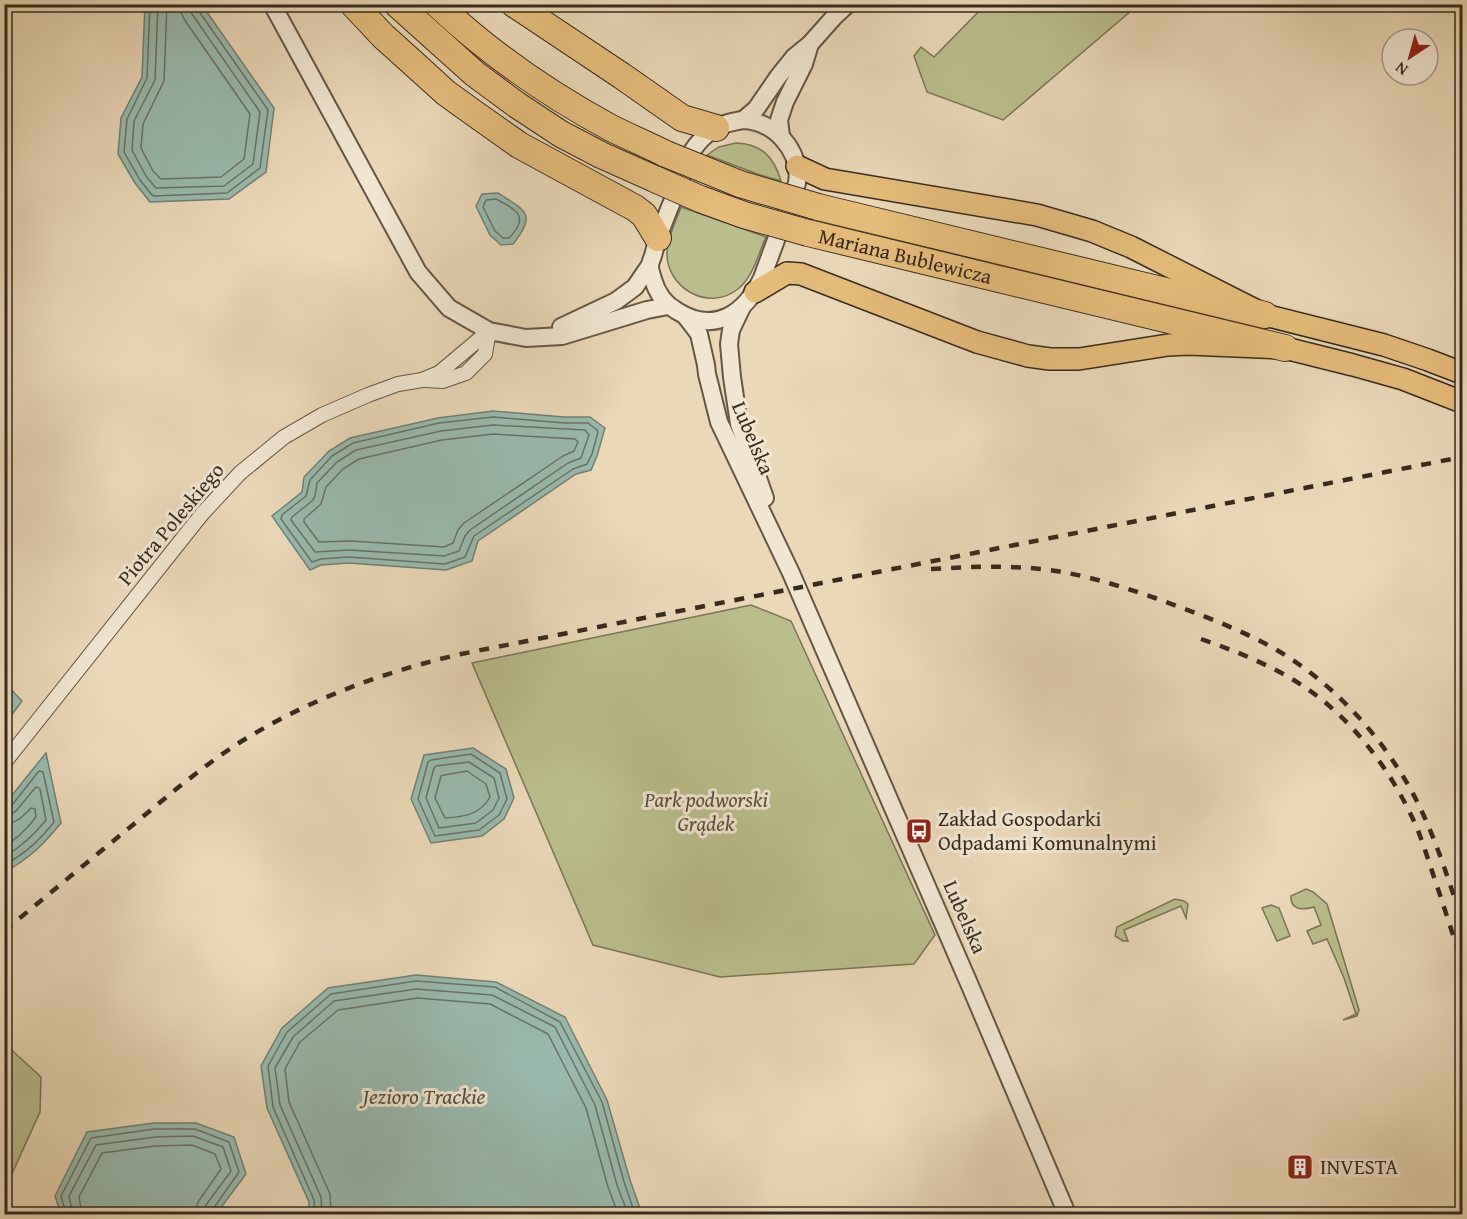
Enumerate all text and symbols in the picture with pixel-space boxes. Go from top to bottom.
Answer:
north arrow [1380,27,1440,87]
text: N [1390,56,1413,82]
street label: Mariana Bublewicza [816,220,995,292]
street label: Lubelska [724,396,783,479]
street label: Piotra Poleskiego [110,456,231,592]
park label: Park podworski Grądek [643,784,768,839]
place label: Zakład Gospodarki Odpadami Komunalnymi [938,803,1157,858]
bus stop icon: Zakład Gospodarki Odpadami Komunalnymi [904,816,934,846]
street label: Lubelska [936,875,995,958]
water label: Jezioro Trackie [359,1080,486,1112]
place label: INVESTA [1320,1151,1398,1182]
building icon: INVESTA [1285,1152,1315,1182]

